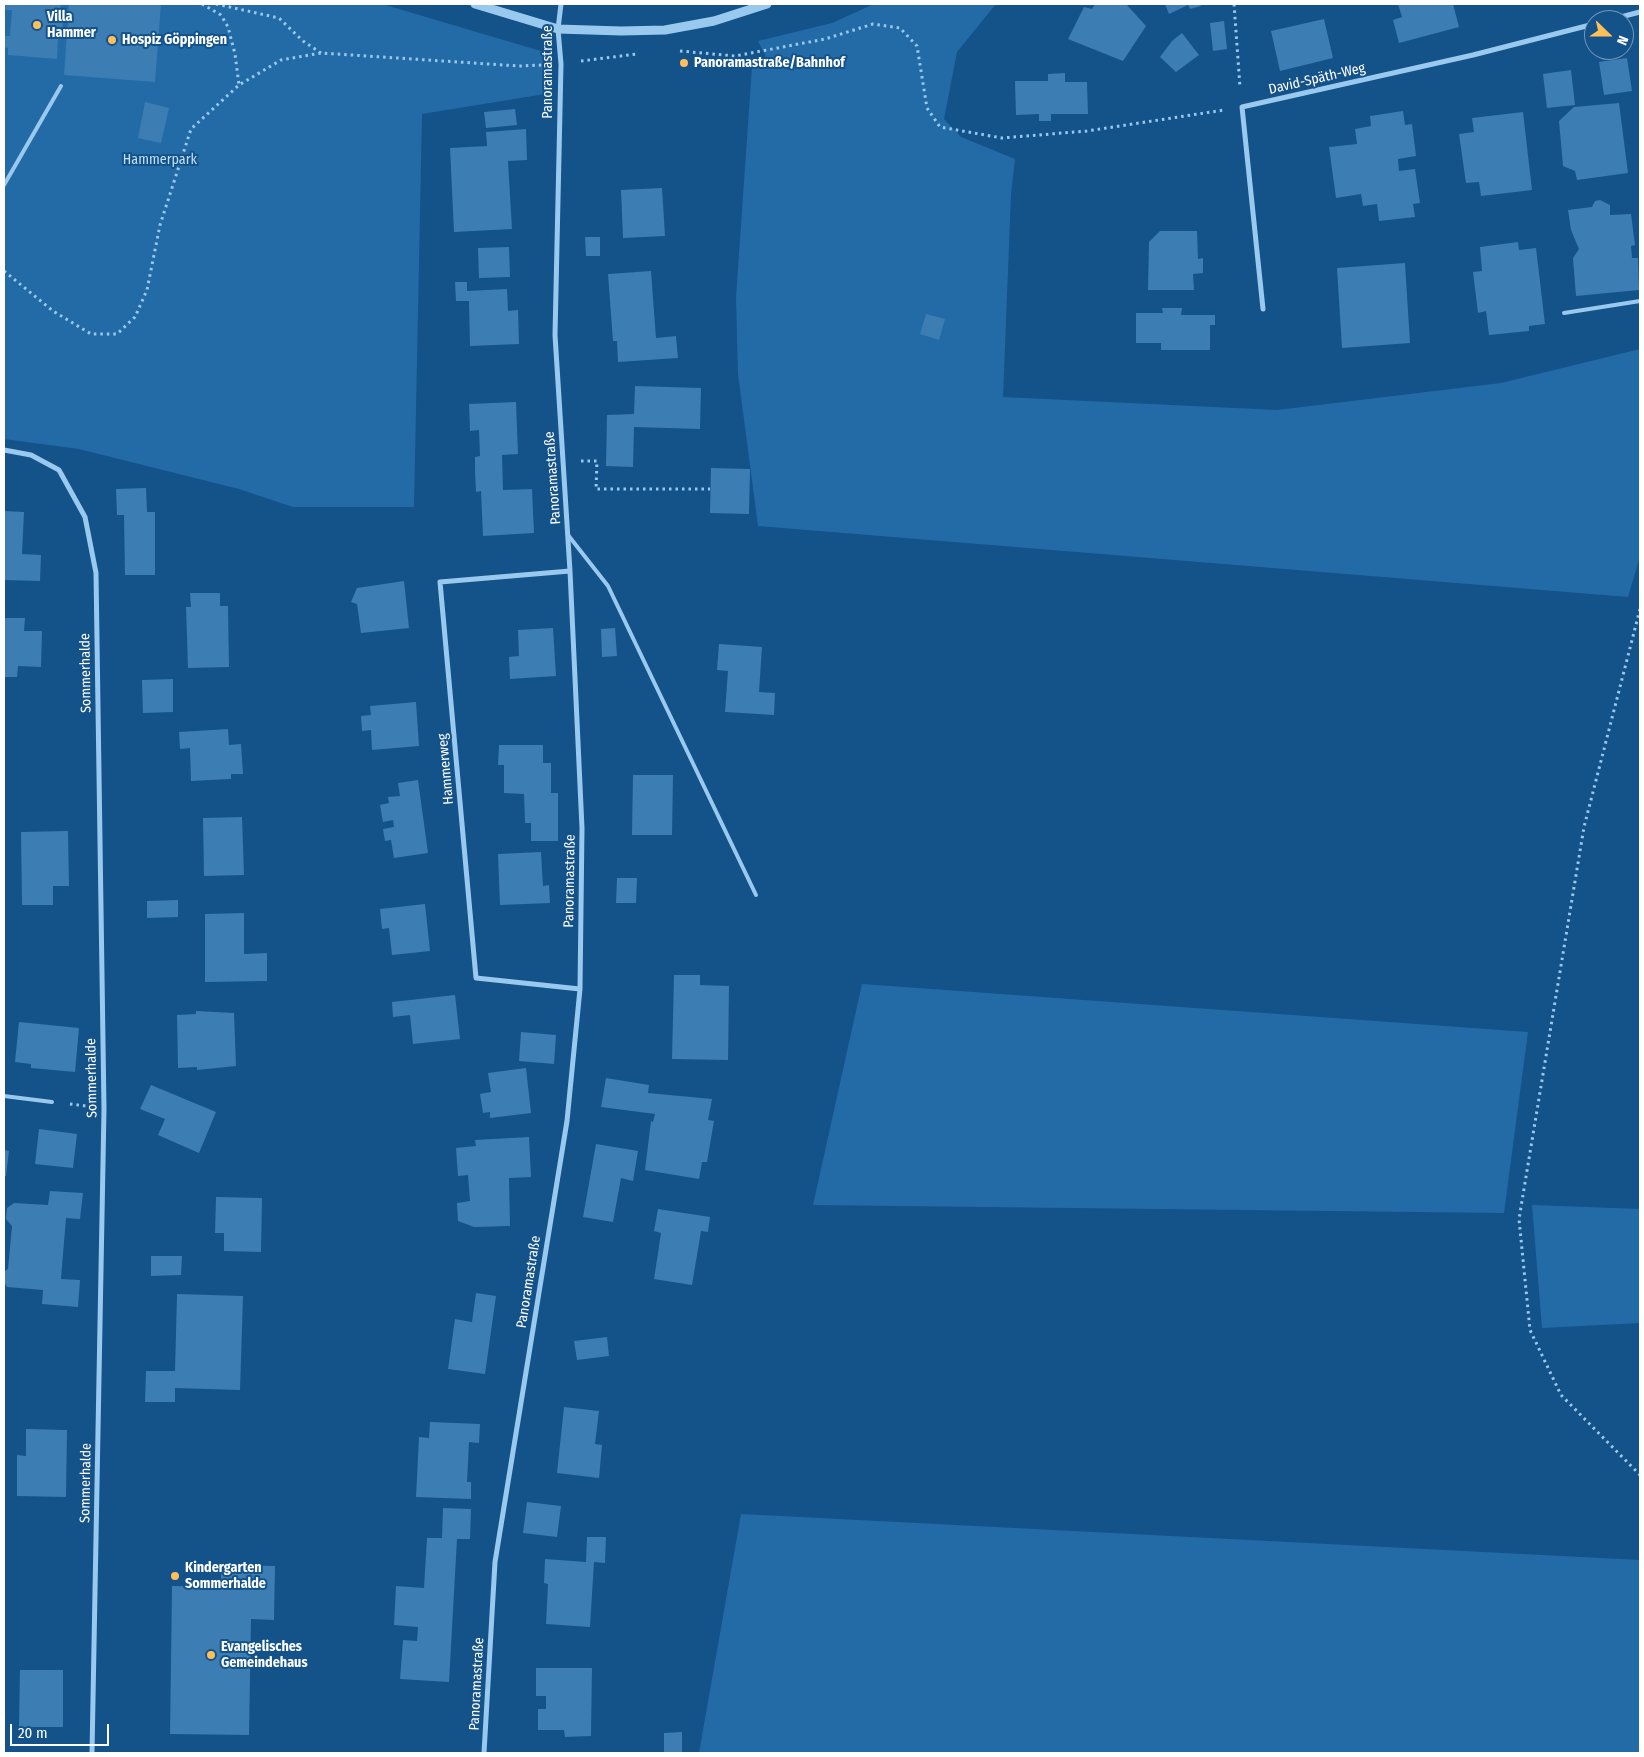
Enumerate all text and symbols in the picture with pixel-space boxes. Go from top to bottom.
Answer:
place label: Villa Hammer [47,9,96,41]
north arrow [1584,10,1634,60]
marker: Villa Hammer [31,19,43,31]
street label: Panoramastraße [540,25,556,119]
place label: Hospiz Göppingen [122,32,227,48]
text: N [1613,33,1632,47]
marker: Hospiz Göppingen [106,34,118,46]
place label: Panoramastraße/Bahnhof [694,55,845,71]
marker: Panoramastraße/Bahnhof [678,57,690,69]
street label: David-Späth-Weg [1267,60,1367,98]
park label: Hammerpark [123,152,197,168]
street label: Panoramastraße [541,431,565,525]
street label: Sommerhalde [77,633,95,713]
street label: Hammerweg [435,733,457,805]
street label: Panoramastraße [561,834,579,928]
street label: Sommerhalde [83,1038,101,1118]
street label: Panoramastraße [513,1235,545,1329]
street label: Sommerhalde [77,1443,95,1523]
place label: Kindergarten Sommerhalde [185,1560,266,1592]
marker: Kindergarten Sommerhalde [169,1570,181,1582]
street label: Panoramastraße [466,1637,488,1731]
place label: Evangelisches Gemeindehaus [221,1639,308,1671]
marker: Evangelisches Gemeindehaus [205,1649,217,1661]
scale bar [12,1714,111,1746]
text: 20 m [18,1724,48,1742]

